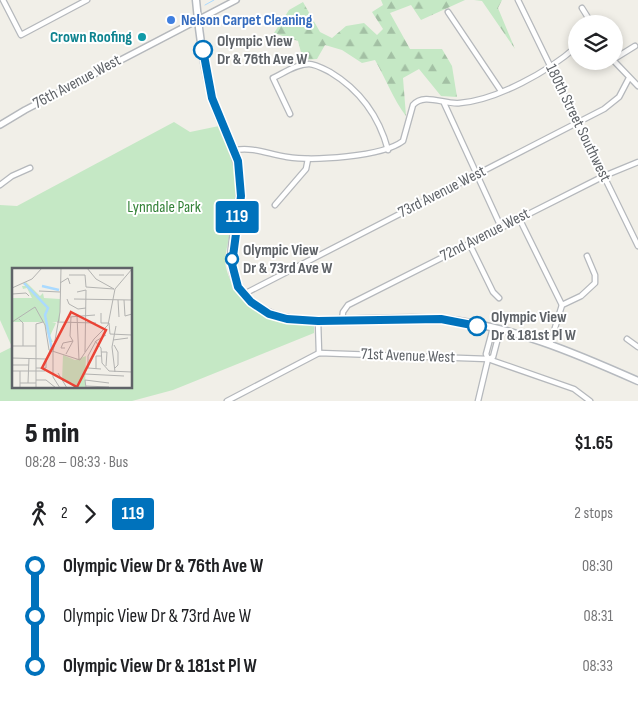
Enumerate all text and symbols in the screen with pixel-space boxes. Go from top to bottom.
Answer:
place label: Nelson Carpet Cleaning [181,11,313,30]
marker: Nelson Carpet Cleaning [165,14,177,26]
map controls [568,15,623,70]
button: layers [568,15,623,70]
place label: Crown Roofing [50,28,132,47]
marker: Crown Roofing [136,31,148,43]
place label: Olympic View Dr & 76th Ave W [217,32,308,69]
marker: Olympic View Dr & 76th Ave W [193,40,213,60]
street label: 76th Avenue West [30,51,124,113]
street label: 180th Street Southwest [541,61,615,185]
street label: 73rd Avenue West [395,162,489,222]
park label: Lynndale Park [127,198,201,217]
line badge: 119 [208,201,266,233]
street label: 72nd Avenue West [437,204,533,266]
text: 119 [226,206,248,227]
place label: Olympic View Dr & 73rd Ave W [243,241,333,278]
marker: Olympic View Dr & 73rd Ave W [225,252,239,266]
inset map [12,268,132,388]
place label: Olympic View Dr & 181st Pl W [491,308,577,345]
marker: Olympic View Dr & 181st Pl W [467,316,487,336]
street label: 71st Avenue West [361,345,455,367]
text: 5 min [25,417,80,450]
text: $1.65 [574,432,613,455]
text: 08:28 – 08:33 · Bus [25,453,128,472]
icon: walk [25,500,53,528]
icon: forward [76,500,104,528]
text: 119 [122,503,144,524]
text: 2 [61,504,68,523]
text: 2 stops [574,504,613,523]
text: Olympic View Dr & 76th Ave W [63,555,263,578]
text: 08:30 [582,557,613,576]
text: Olympic View Dr & 73rd Ave W [63,605,251,628]
text: 08:31 [584,607,613,626]
text: Olympic View Dr & 181st Pl W [63,655,257,678]
text: 08:33 [582,657,613,676]

